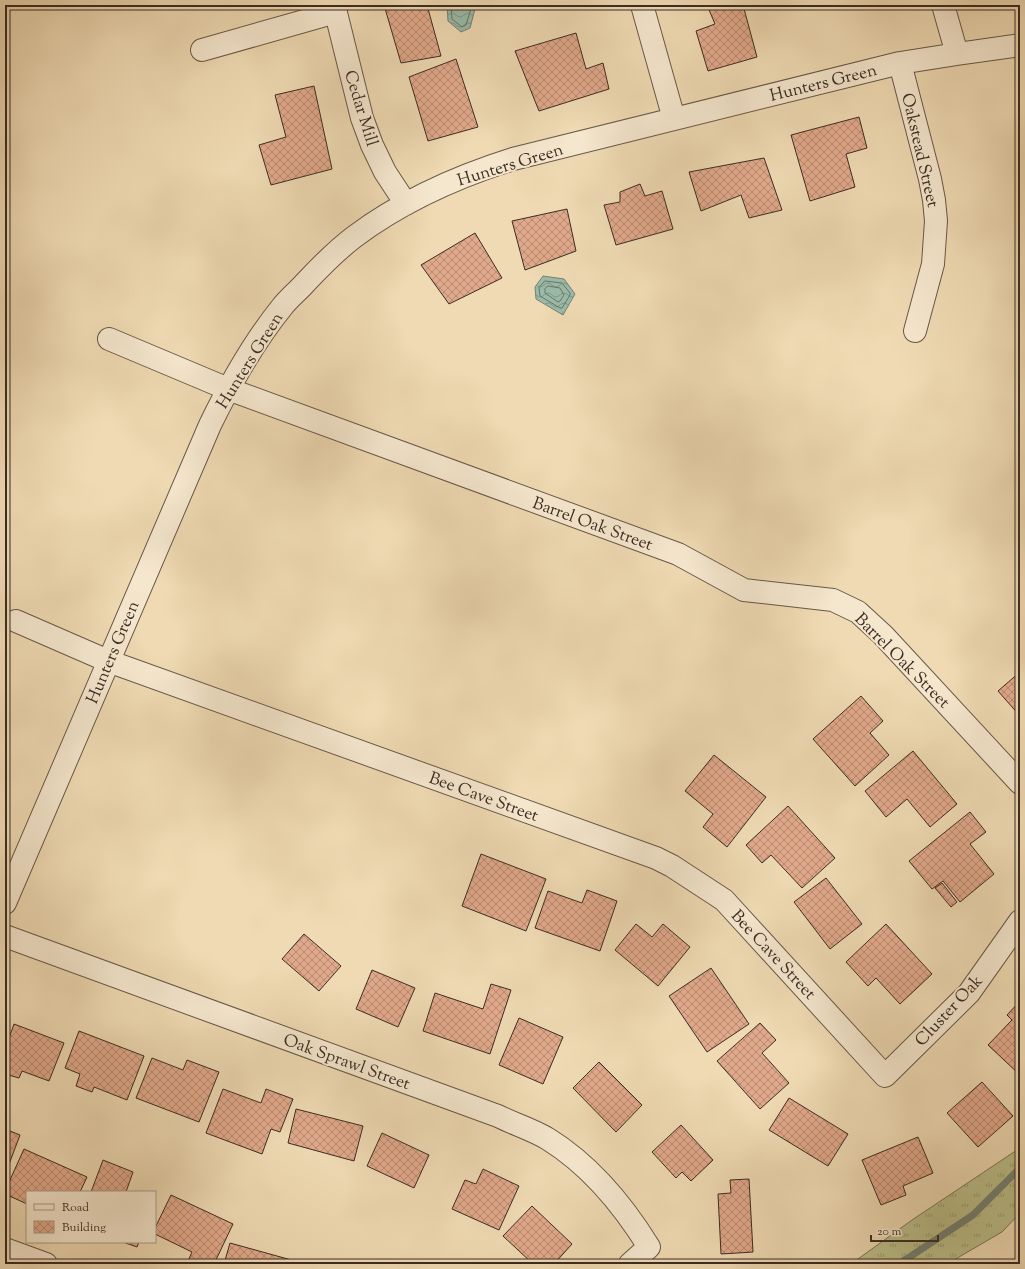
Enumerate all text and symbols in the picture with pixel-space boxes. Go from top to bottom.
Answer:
street label: Hunters Green [767,59,880,109]
street label: Cedar Mill [337,68,383,150]
street label: Oakstead Street [894,91,944,210]
street label: Hunters Green [455,138,567,193]
street label: Hunters Green [211,308,290,414]
street label: Barrel Oak Street [529,492,656,558]
street label: Hunters Green [81,598,146,708]
street label: Barrel Oak Street [848,608,955,715]
street label: Bee Cave Street [425,767,542,829]
street label: Bee Cave Street [725,905,821,1006]
street label: Cluster Oak [910,970,989,1052]
street label: Oak Sprawl Street [279,1029,413,1097]
legend [26,1191,156,1243]
text: Road [62,1199,89,1217]
scale bar [871,1217,938,1243]
text: Building [62,1219,106,1237]
text: 20 m [877,1223,902,1241]

